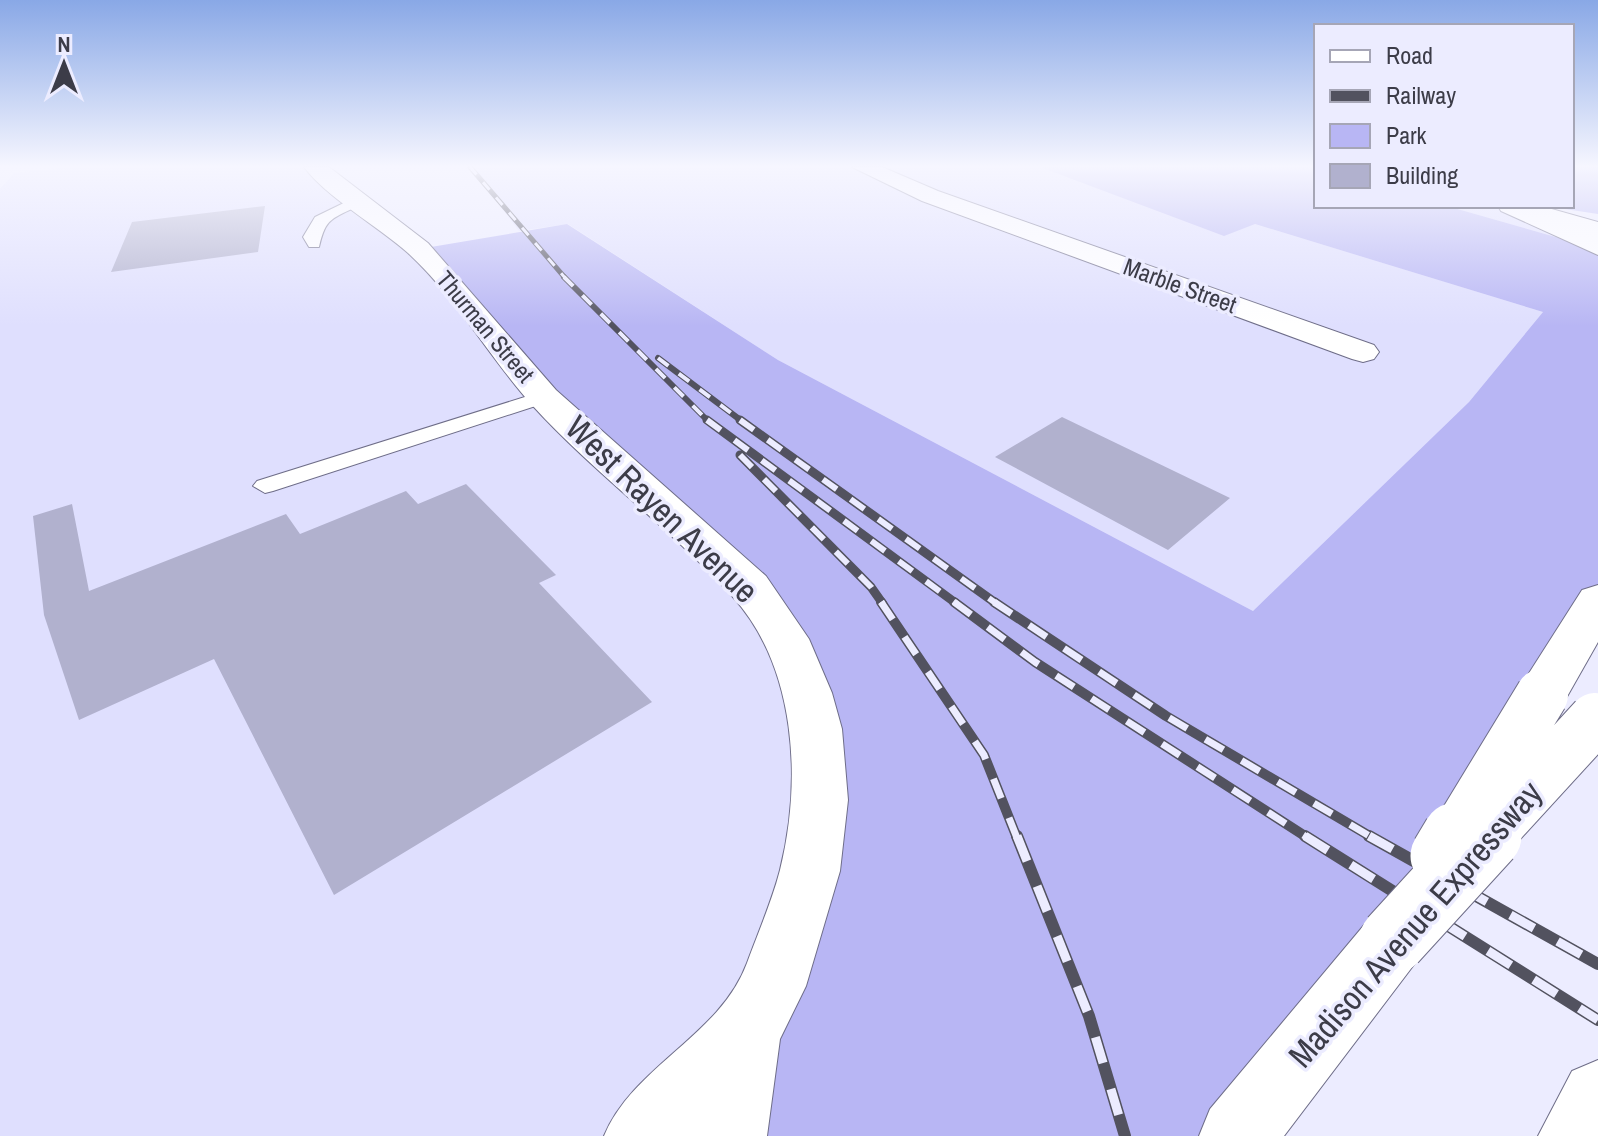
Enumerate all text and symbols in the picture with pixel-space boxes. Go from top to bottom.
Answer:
north arrow [24,24,104,104]
legend [1314,24,1574,208]
text: N [57,29,71,59]
text: Road [1386,39,1433,71]
text: Railway [1386,79,1456,111]
text: Park [1386,119,1427,151]
text: Building [1386,159,1458,191]
street label: Marble Street [1119,250,1242,320]
street label: Thurman Street [430,264,542,389]
street label: West Rayen Avenue [556,405,768,613]
street label: Madison Avenue Expressway [1278,771,1552,1077]

